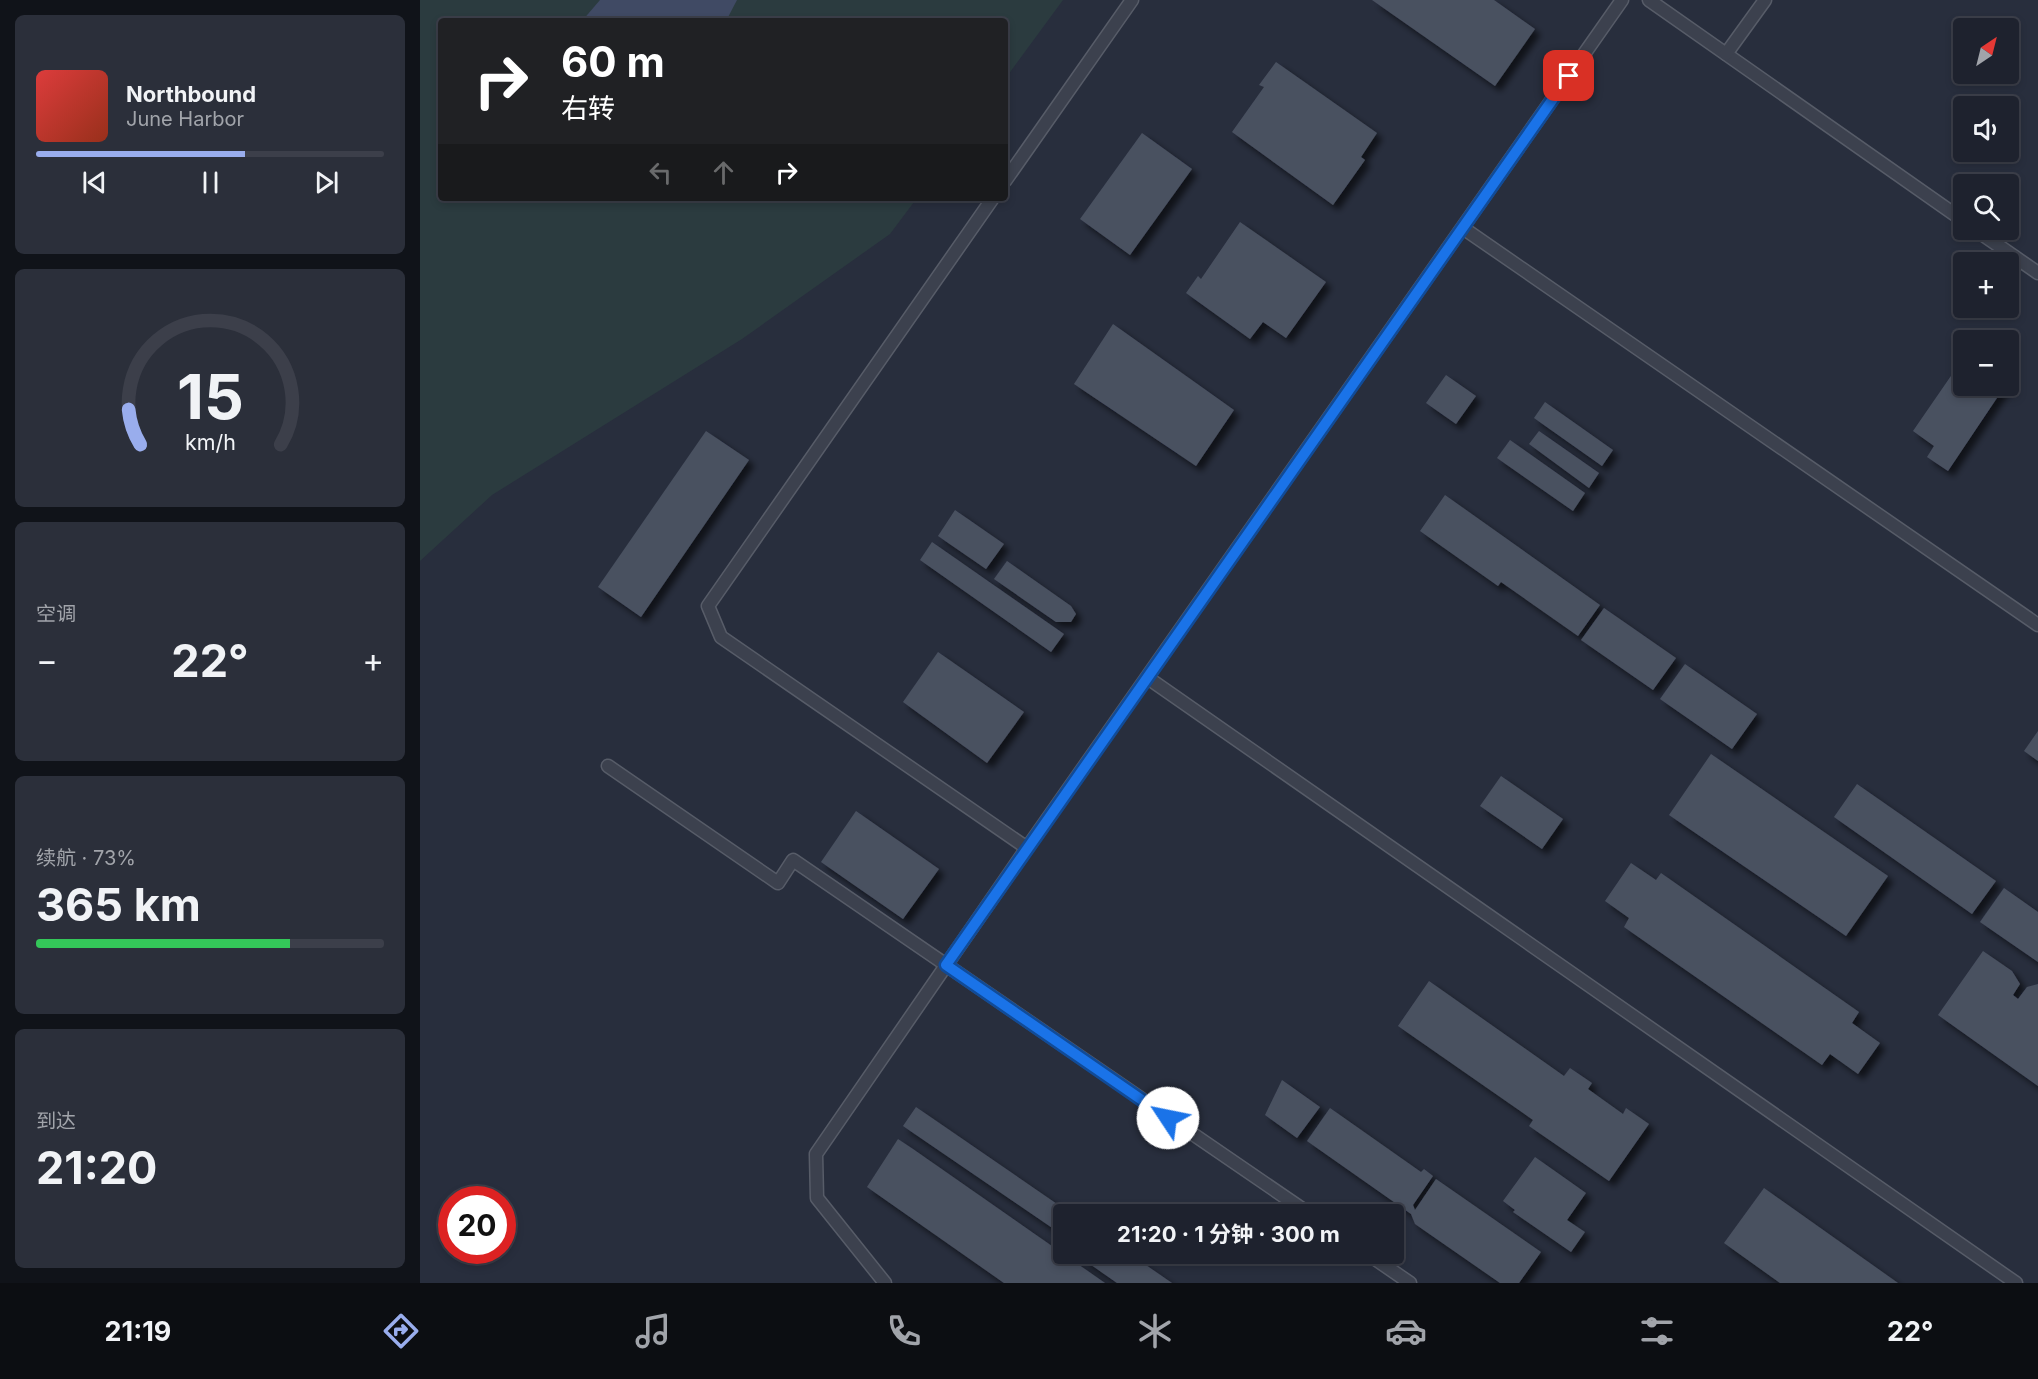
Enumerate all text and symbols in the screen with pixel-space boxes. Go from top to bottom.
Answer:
north arrow [1953,18,2019,84]
map controls [1953,18,2019,396]
text: 60 m [561,36,665,87]
icon: right [462,42,540,120]
pin [1543,50,1594,101]
icon: arrive [1552,59,1585,92]
text: Northbound [126,81,256,107]
text: 右转 [561,92,615,125]
button: sound [1953,96,2019,162]
text: June Harbor [126,107,244,131]
icon: left [644,156,677,189]
icon: ahead [707,156,740,189]
icon: right [770,156,803,189]
icon: previous [78,166,111,199]
icon: pause [194,166,227,199]
icon: next [310,166,343,199]
button: search [1953,174,2019,240]
button: + [1953,252,2019,318]
button: − [1953,330,2019,396]
text: 15 [177,359,243,434]
text: km/h [185,429,235,455]
text: 空调 [36,602,76,626]
text: 22° [171,633,249,688]
text: − [36,640,58,680]
text: + [362,640,384,680]
text: 续航 · 73% [36,846,136,870]
text: 365 km [36,877,201,932]
position arrow [1136,1086,1200,1150]
text: 到达 [36,1109,76,1133]
text: 21:20 [36,1140,157,1195]
speed limit sign: 20 [438,1186,516,1264]
text: 21:20 · 1 分钟 · 300 m [1117,1221,1340,1247]
icon: directions [380,1310,422,1352]
icon: music [632,1310,674,1352]
icon: phone [883,1310,925,1352]
icon: climate [1134,1310,1176,1352]
icon: car [1385,1310,1427,1352]
icon: filters [1636,1310,1678,1352]
text: 21:19 [105,1315,171,1348]
text: 22° [1887,1315,1933,1348]

